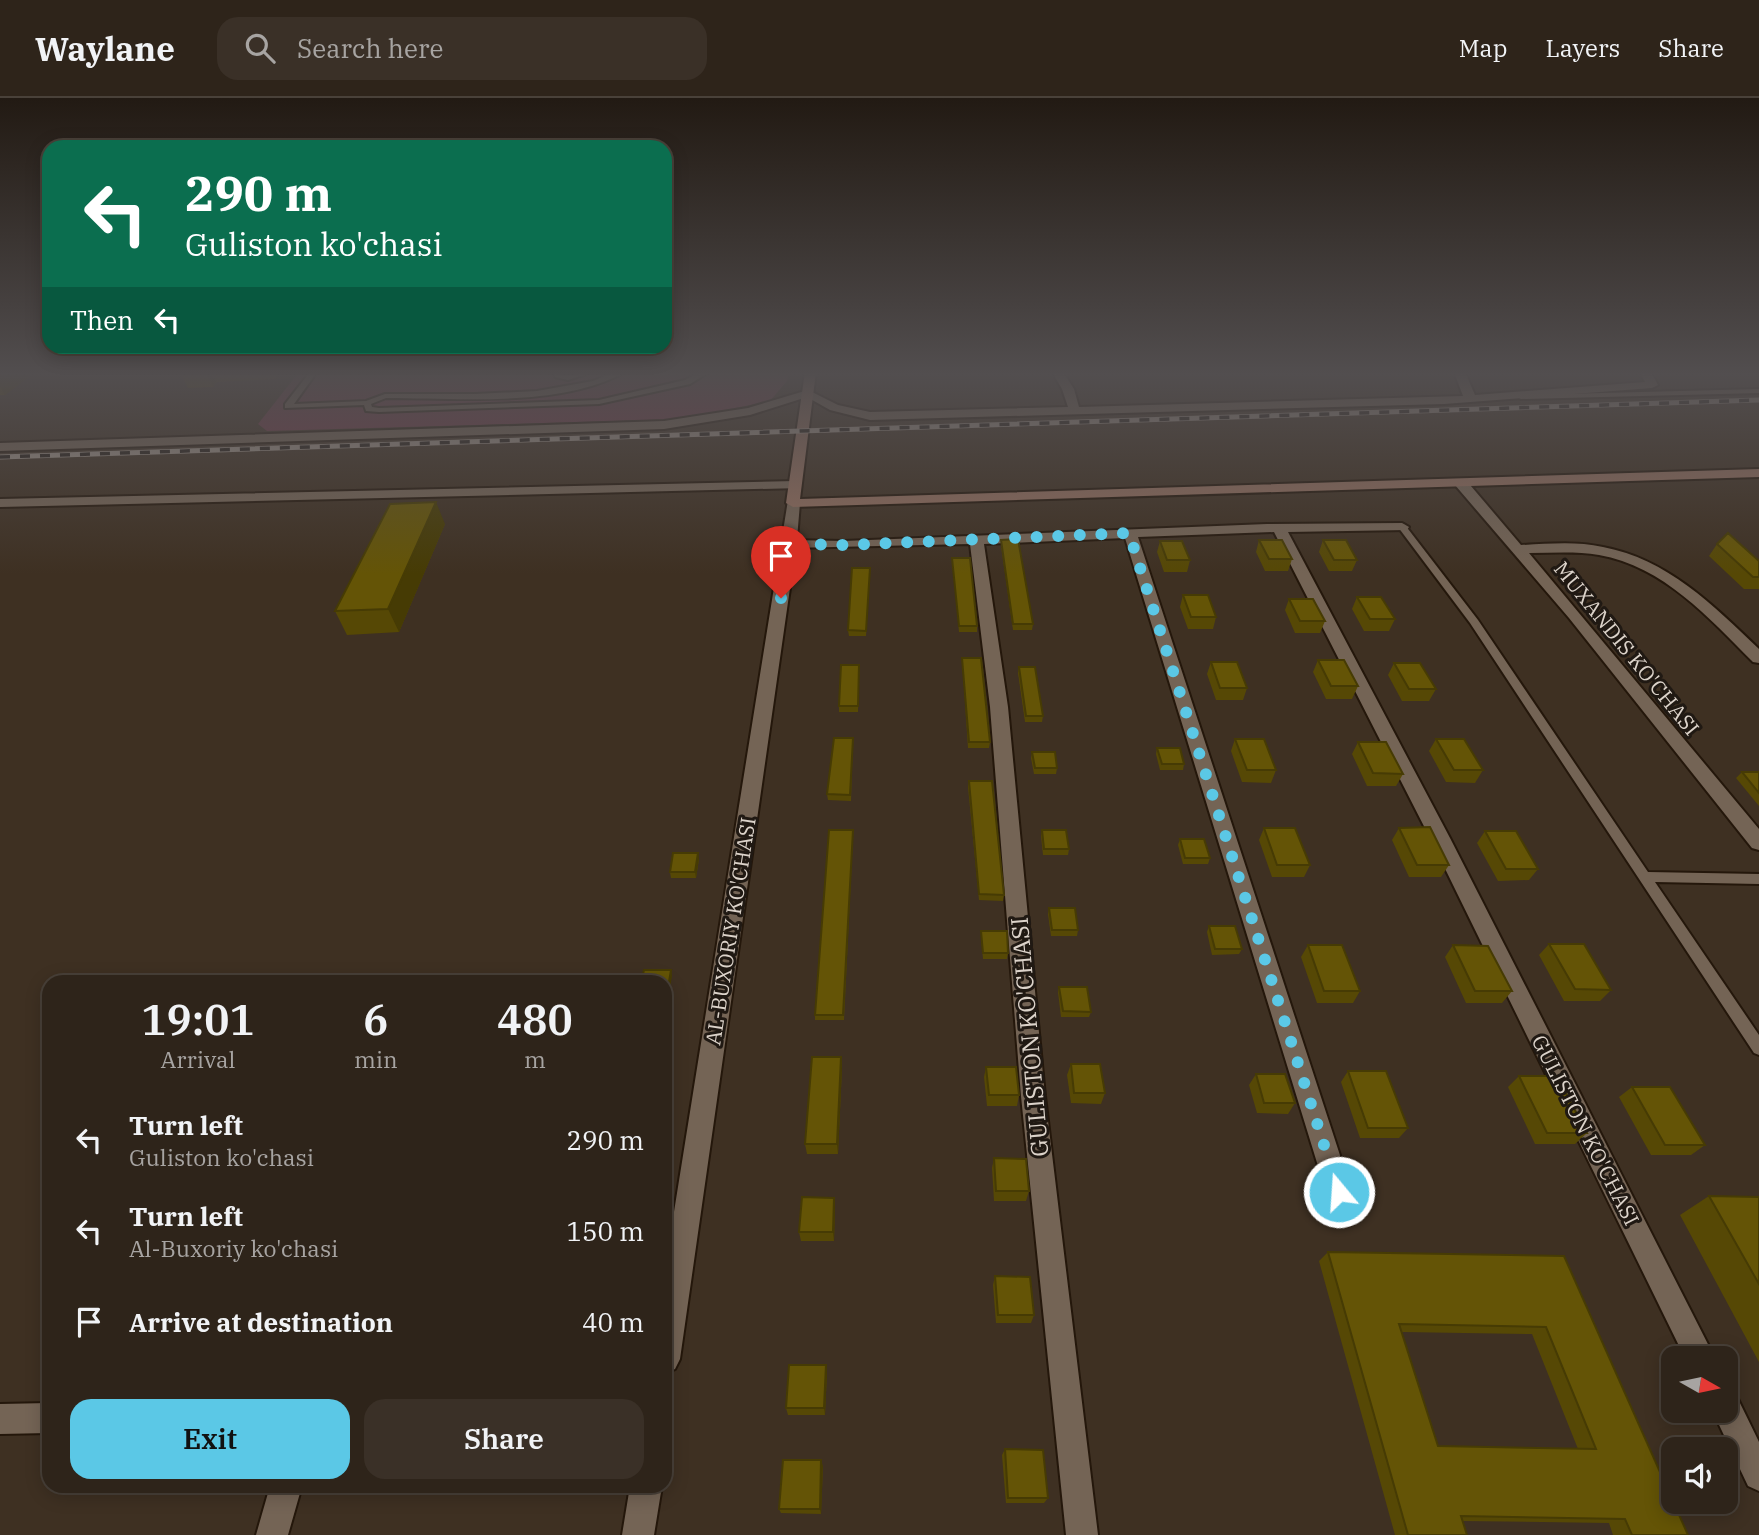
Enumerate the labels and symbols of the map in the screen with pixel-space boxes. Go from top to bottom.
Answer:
pin [751,526,811,598]
street label: MUXANDIS KO'CHASI [1548,555,1706,741]
street label: AL-BUXORIY KO'CHASI [698,815,762,1047]
street label: GULISTON KO'CHASI [1003,916,1055,1158]
street label: GULISTON KO'CHASI [1526,1030,1646,1230]
position arrow [1302,1155,1376,1229]
north arrow [1661,1346,1738,1423]

